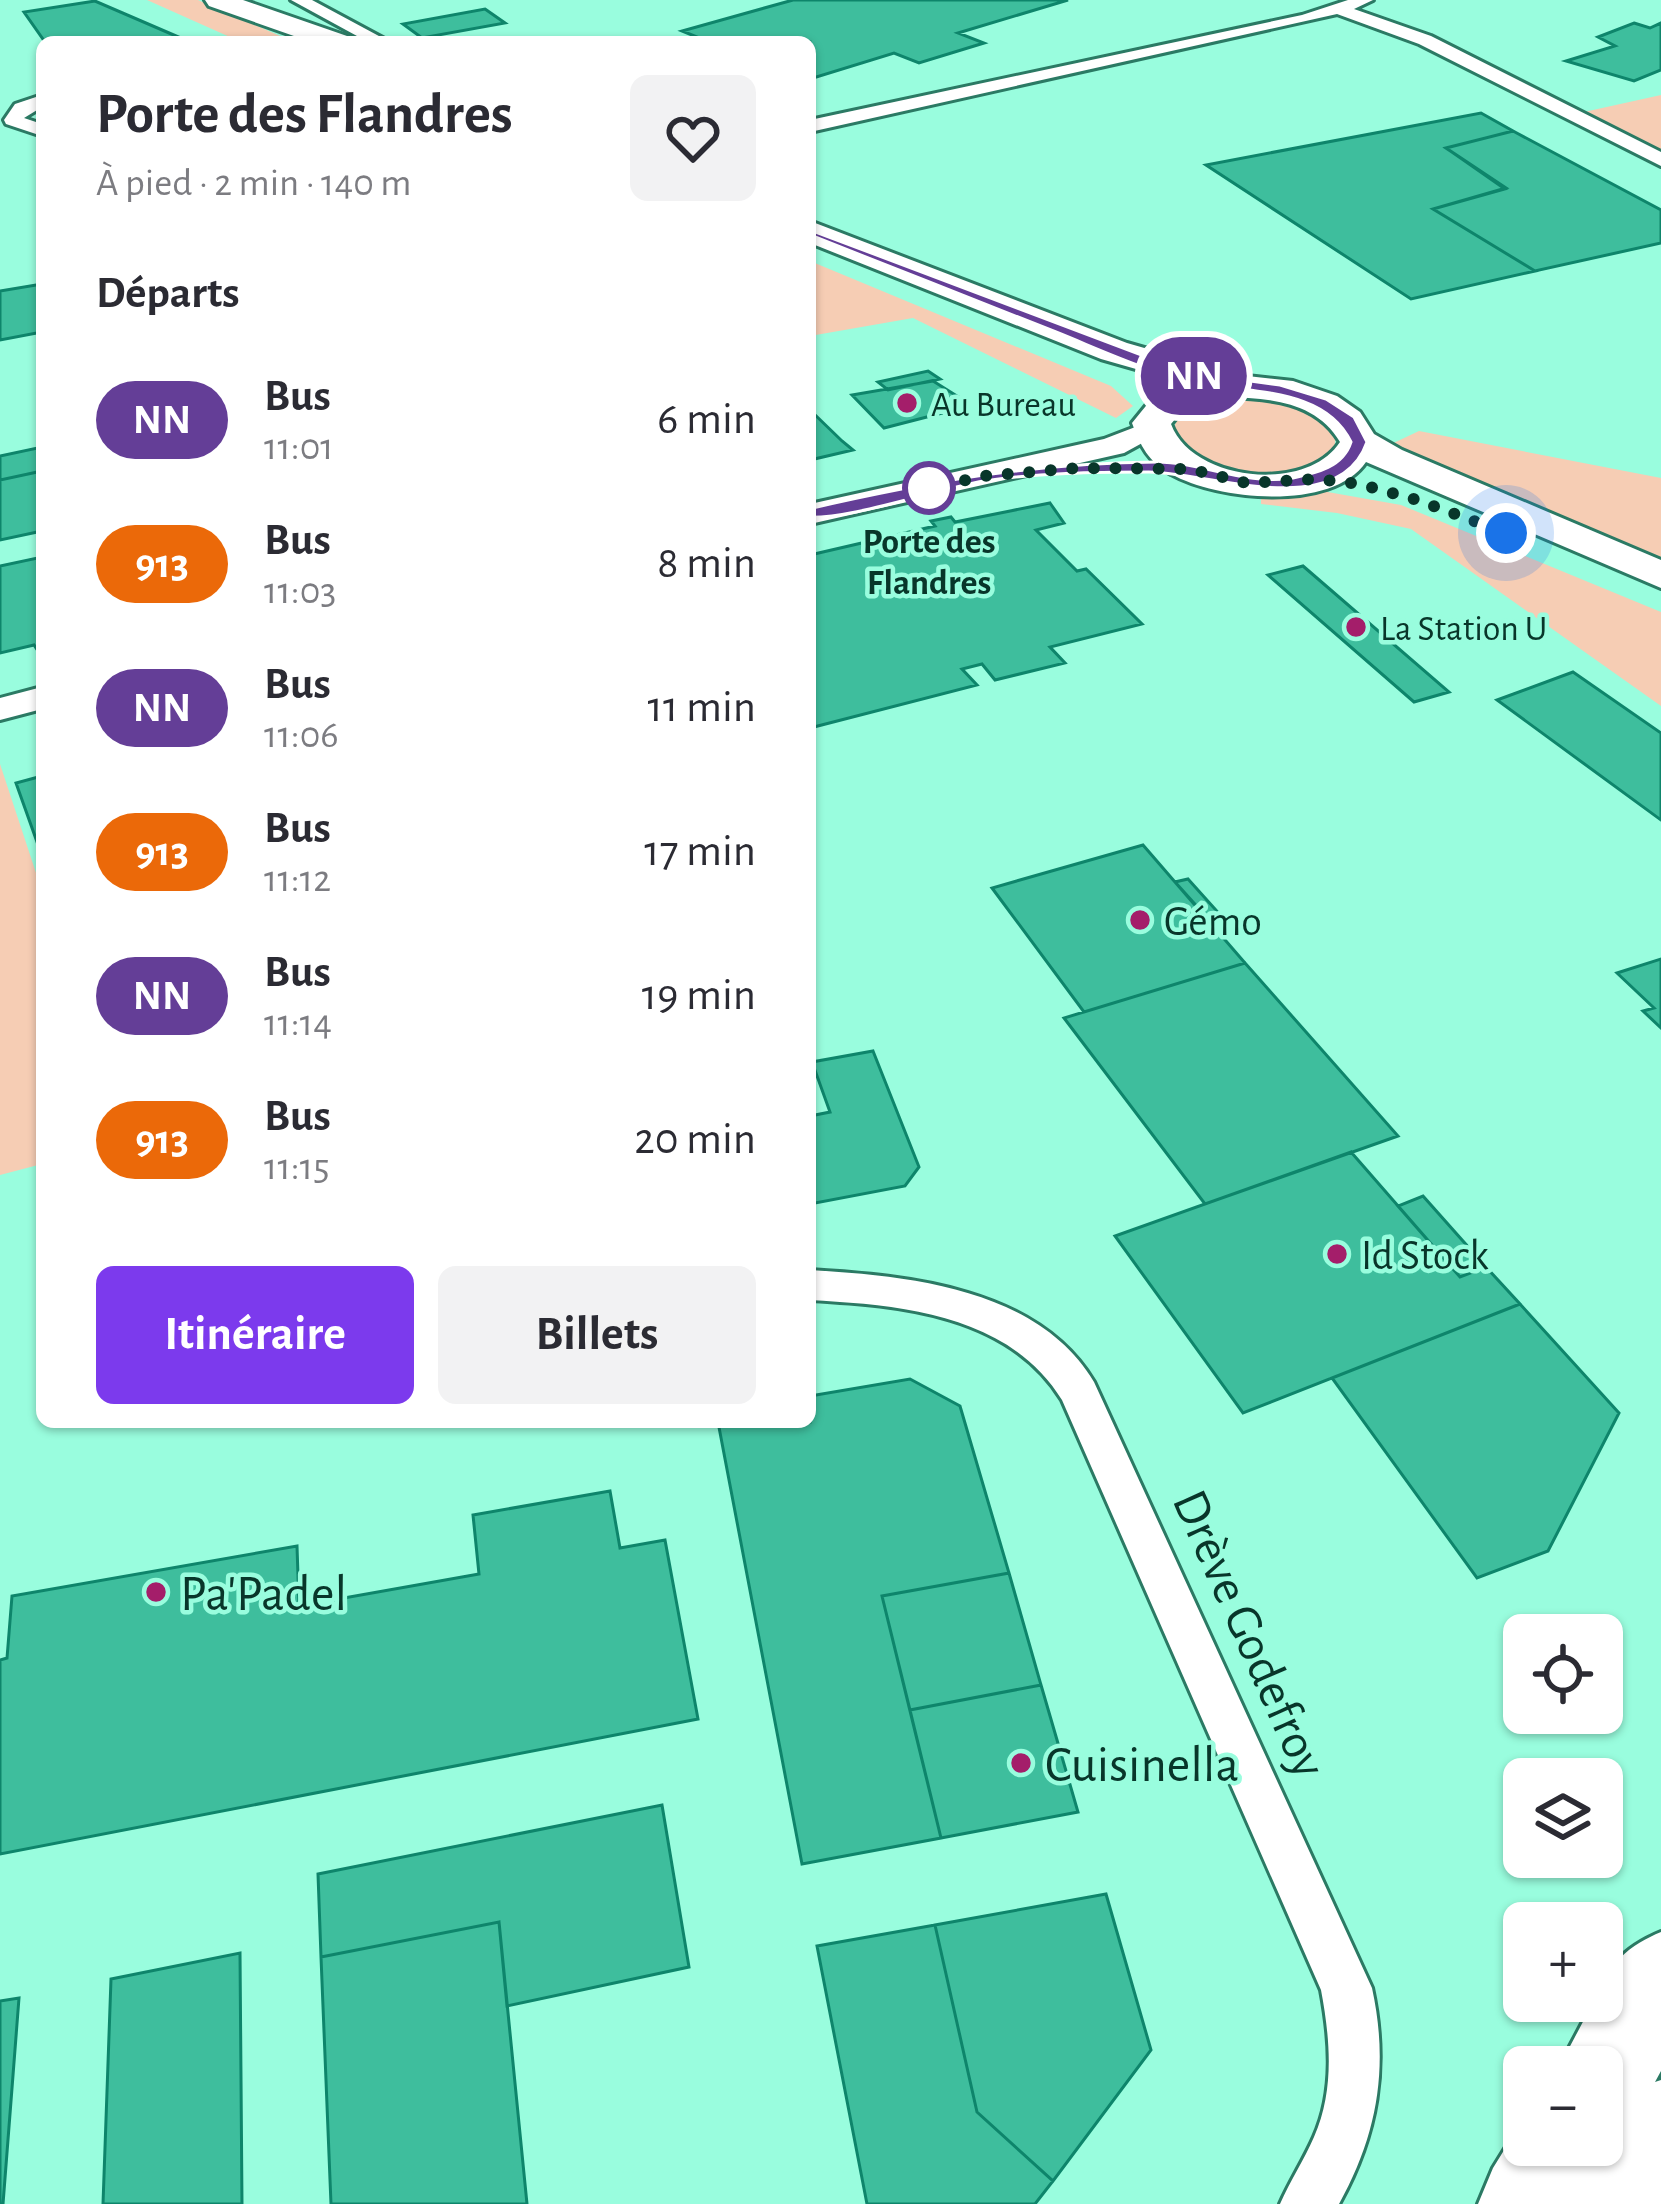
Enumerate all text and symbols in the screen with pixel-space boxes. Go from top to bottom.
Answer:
button: heart [630,75,756,201]
text: Porte des Flandres [96,86,513,143]
text: À pied · 2 min · 140 m [96,164,411,203]
text: Départs [96,271,240,316]
line badge: NN [1140,337,1248,415]
text: NN [1165,355,1223,397]
text: Bus [264,374,331,419]
place label: Au Bureau [931,387,1076,423]
marker: Au Bureau [894,390,920,416]
text: 6 min [657,397,756,442]
text: NN [133,399,191,441]
text: 11:01 [264,428,334,467]
marker: Porte des Flandres [904,463,954,513]
your location [1476,503,1536,563]
text: Bus [264,518,331,563]
place label: Porte des Flandres [862,524,996,601]
text: 8 min [657,541,756,586]
text: 913 [135,543,189,585]
text: 11:03 [264,572,336,611]
place label: La Station U [1380,611,1547,647]
marker: La Station U [1343,614,1369,640]
text: Bus [264,662,331,707]
text: 11 min [648,685,756,730]
text: NN [133,687,191,729]
text: 11:06 [264,716,339,755]
text: Bus [264,806,331,851]
text: 17 min [644,829,756,874]
text: 913 [135,831,189,873]
text: 11:12 [264,860,331,899]
place label: Gémo [1164,901,1262,943]
marker: Gémo [1127,907,1153,933]
text: Bus [264,950,331,995]
text: 19 min [642,973,756,1018]
text: NN [133,975,191,1017]
text: 11:14 [264,1004,332,1043]
text: Bus [264,1094,331,1139]
text: 20 min [634,1117,756,1162]
text: 913 [135,1119,189,1161]
text: 11:15 [264,1148,329,1187]
place label: Id Stock [1361,1235,1489,1277]
marker: Id Stock [1324,1241,1350,1267]
button: Itinéraire [96,1266,414,1404]
button: Billets [438,1266,756,1404]
street label: Drève Godefroy [1163,1483,1335,1785]
place label: Pa'Padel [180,1569,347,1620]
marker: Pa'Padel [143,1579,169,1605]
map controls [1503,1614,1623,2166]
button: locate [1503,1614,1623,1734]
place label: Cuisinella [1045,1740,1239,1791]
marker: Cuisinella [1008,1750,1034,1776]
button: layers [1503,1758,1623,1878]
button: + [1503,1902,1623,2022]
button: − [1503,2046,1623,2166]

